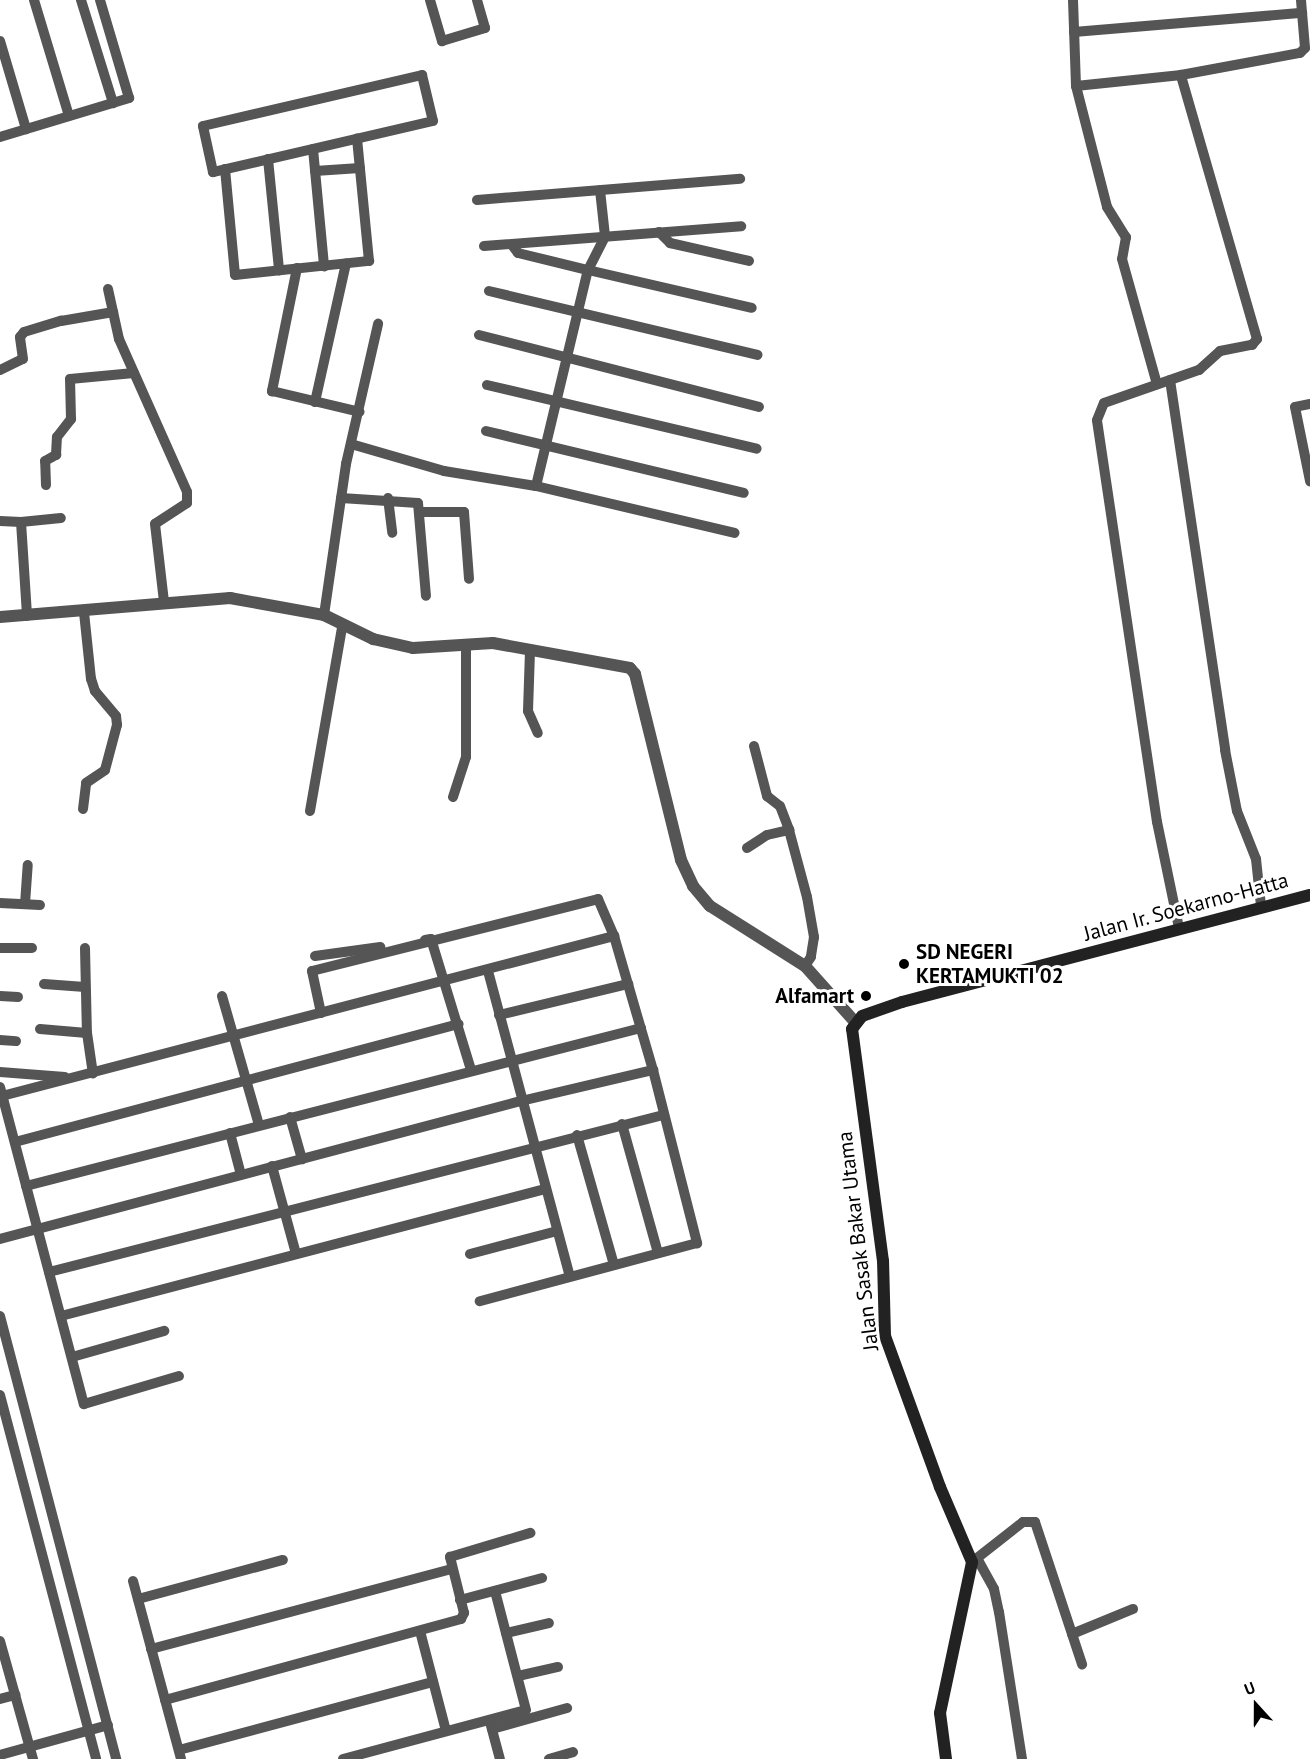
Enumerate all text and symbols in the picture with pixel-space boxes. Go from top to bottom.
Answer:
street label: Jalan Ir. Soekarno-Hatta [1080,867,1292,947]
place label: SD NEGERI KERTAMUKTI 02 [916,939,1064,989]
marker: SD NEGERI KERTAMUKTI 02 [897,957,911,971]
place label: Alfamart [775,983,854,1009]
marker: Alfamart [859,989,873,1003]
street label: Jalan Sasak Bakar Utama [832,1130,884,1352]
north arrow [1226,1675,1286,1735]
text: U [1241,1677,1258,1699]

